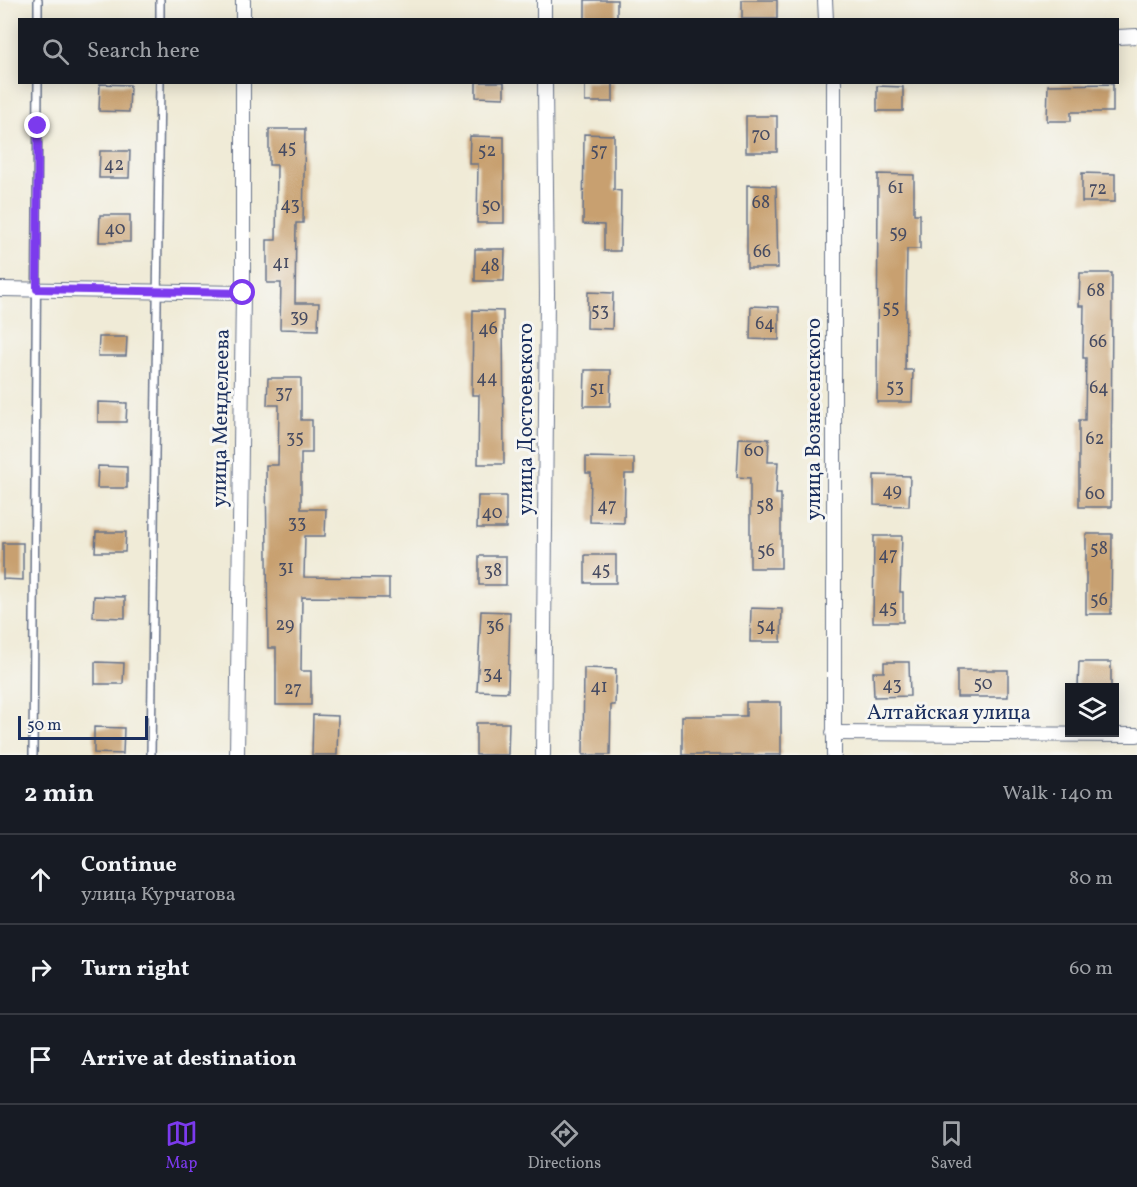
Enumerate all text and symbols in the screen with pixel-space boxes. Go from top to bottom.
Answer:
search box [18,18,1119,84]
icon: search [39,35,72,68]
text: Search here [87,36,200,67]
route end [24,112,50,138]
house number: 70 [752,123,771,148]
house number: 45 [278,136,296,161]
house number: 52 [478,139,496,164]
house number: 57 [590,139,608,164]
house number: 42 [104,153,124,178]
house number: 61 [888,176,904,201]
house number: 72 [1089,177,1107,202]
house number: 68 [752,191,770,216]
house number: 43 [280,193,300,218]
house number: 50 [481,194,501,219]
house number: 40 [104,217,126,242]
house number: 59 [889,221,907,246]
house number: 66 [753,240,771,265]
house number: 41 [272,251,290,276]
house number: 48 [480,254,500,279]
route start [229,279,255,305]
house number: 68 [1087,279,1105,304]
house number: 55 [882,296,900,321]
house number: 53 [591,299,609,324]
house number: 39 [290,305,308,330]
house number: 64 [755,312,775,337]
house number: 46 [478,317,498,342]
street label: улица Вознесенского [800,318,829,520]
street label: улица Достоевского [512,323,541,515]
street label: улица Менделеева [205,328,238,508]
house number: 66 [1089,330,1107,355]
house number: 44 [476,366,498,391]
house number: 53 [886,375,904,400]
house number: 64 [1089,376,1109,401]
house number: 51 [589,377,605,402]
house number: 37 [275,381,293,406]
house number: 35 [286,426,304,451]
house number: 62 [1086,427,1104,452]
house number: 60 [744,439,764,464]
house number: 49 [882,479,902,504]
house number: 60 [1085,482,1105,507]
house number: 47 [597,494,617,519]
house number: 58 [756,494,774,519]
house number: 40 [481,501,503,526]
house number: 33 [288,511,306,536]
house number: 58 [1090,537,1108,562]
house number: 56 [757,539,775,564]
house number: 47 [878,543,898,568]
house number: 31 [278,556,294,581]
house number: 45 [592,558,610,583]
house number: 38 [484,559,502,584]
house number: 56 [1090,588,1108,613]
house number: 45 [879,596,897,621]
house number: 29 [276,613,294,638]
house number: 36 [486,614,504,639]
house number: 54 [756,614,776,639]
house number: 34 [483,662,503,687]
house number: 50 [973,672,993,697]
house number: 43 [882,673,902,698]
house number: 41 [590,675,608,700]
house number: 27 [284,677,302,702]
map controls [1065,683,1119,737]
button: layers [1065,683,1119,737]
street label: Алтайская улица [867,699,1031,728]
scale bar [18,713,148,740]
text: 50 m [27,715,61,737]
text: 2 min [24,776,94,812]
text: Walk · 140 m [1003,780,1113,808]
text: Continue [81,850,177,881]
icon: ahead [24,863,57,896]
text: 80 m [1069,865,1113,893]
text: улица Курчатова [81,881,236,909]
icon: right [24,953,57,986]
text: Turn right [81,954,189,985]
text: 60 m [1069,955,1113,983]
icon: arrive [24,1043,57,1076]
text: Arrive at destination [81,1044,297,1075]
tab: Map [165,1117,198,1175]
tab: Directions [528,1117,601,1175]
tab: Saved [931,1117,972,1175]

